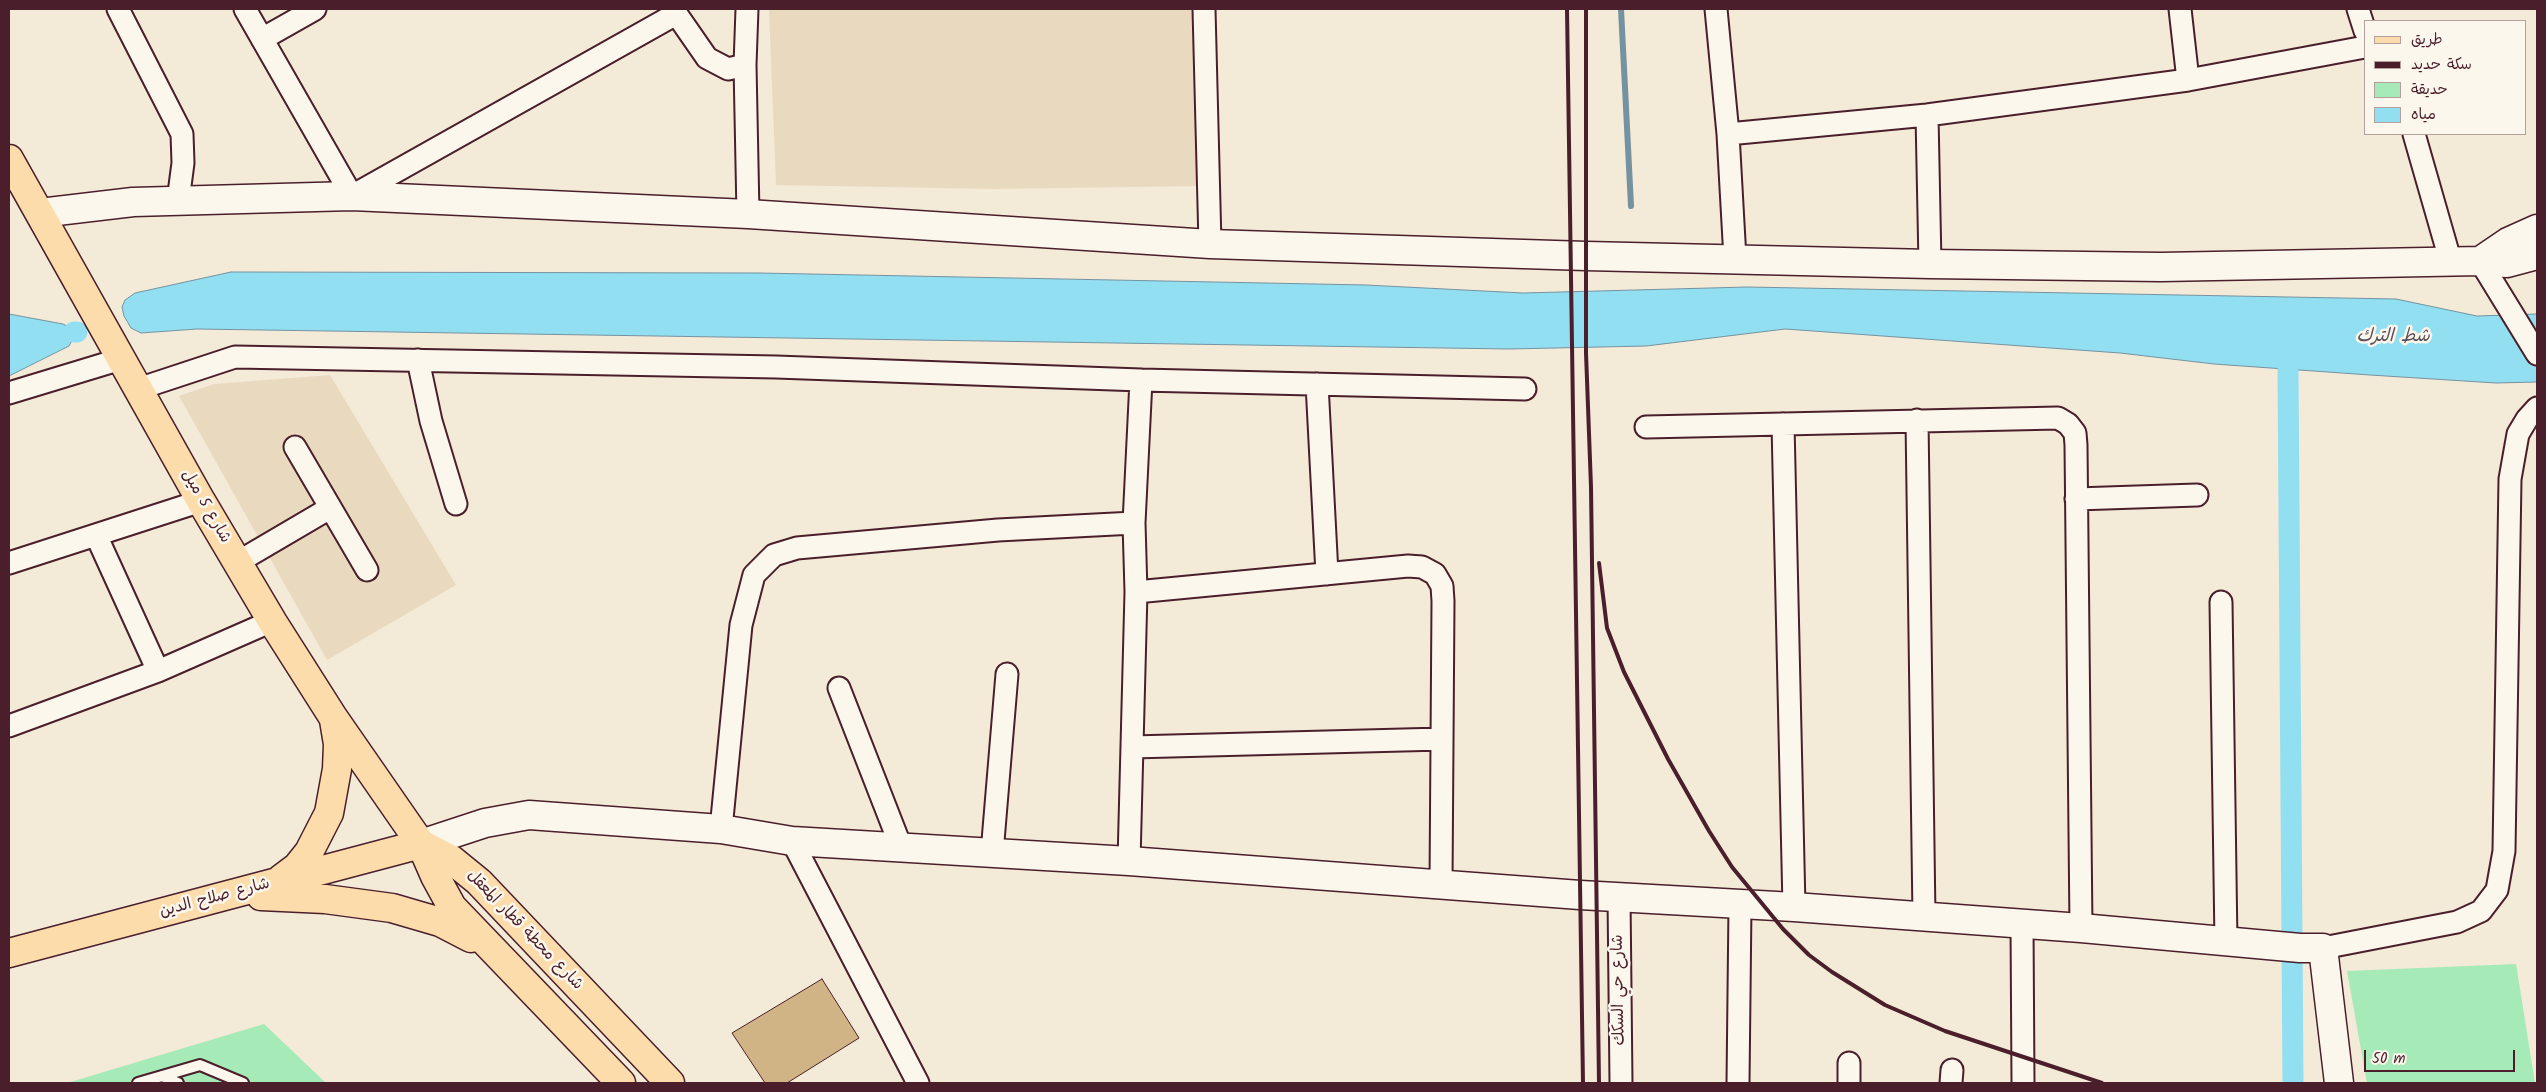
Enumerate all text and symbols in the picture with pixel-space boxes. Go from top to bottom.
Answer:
legend [2364,20,2526,135]
text: طريق [2411,28,2443,52]
text: سكة حديد [2411,53,2472,77]
text: حديقة [2411,78,2448,102]
text: مياه [2411,103,2436,127]
water label: شط الترك [2356,327,2430,349]
street label: شارع 5 ميل [176,467,234,547]
street label: شارع محطة قطار المعقل [462,867,586,995]
street label: شارع صلاح الدين [158,875,272,923]
street label: شارع حي السكك [1609,934,1631,1046]
scale bar [2366,1040,2517,1072]
text: 50 m [2372,1047,2406,1071]

